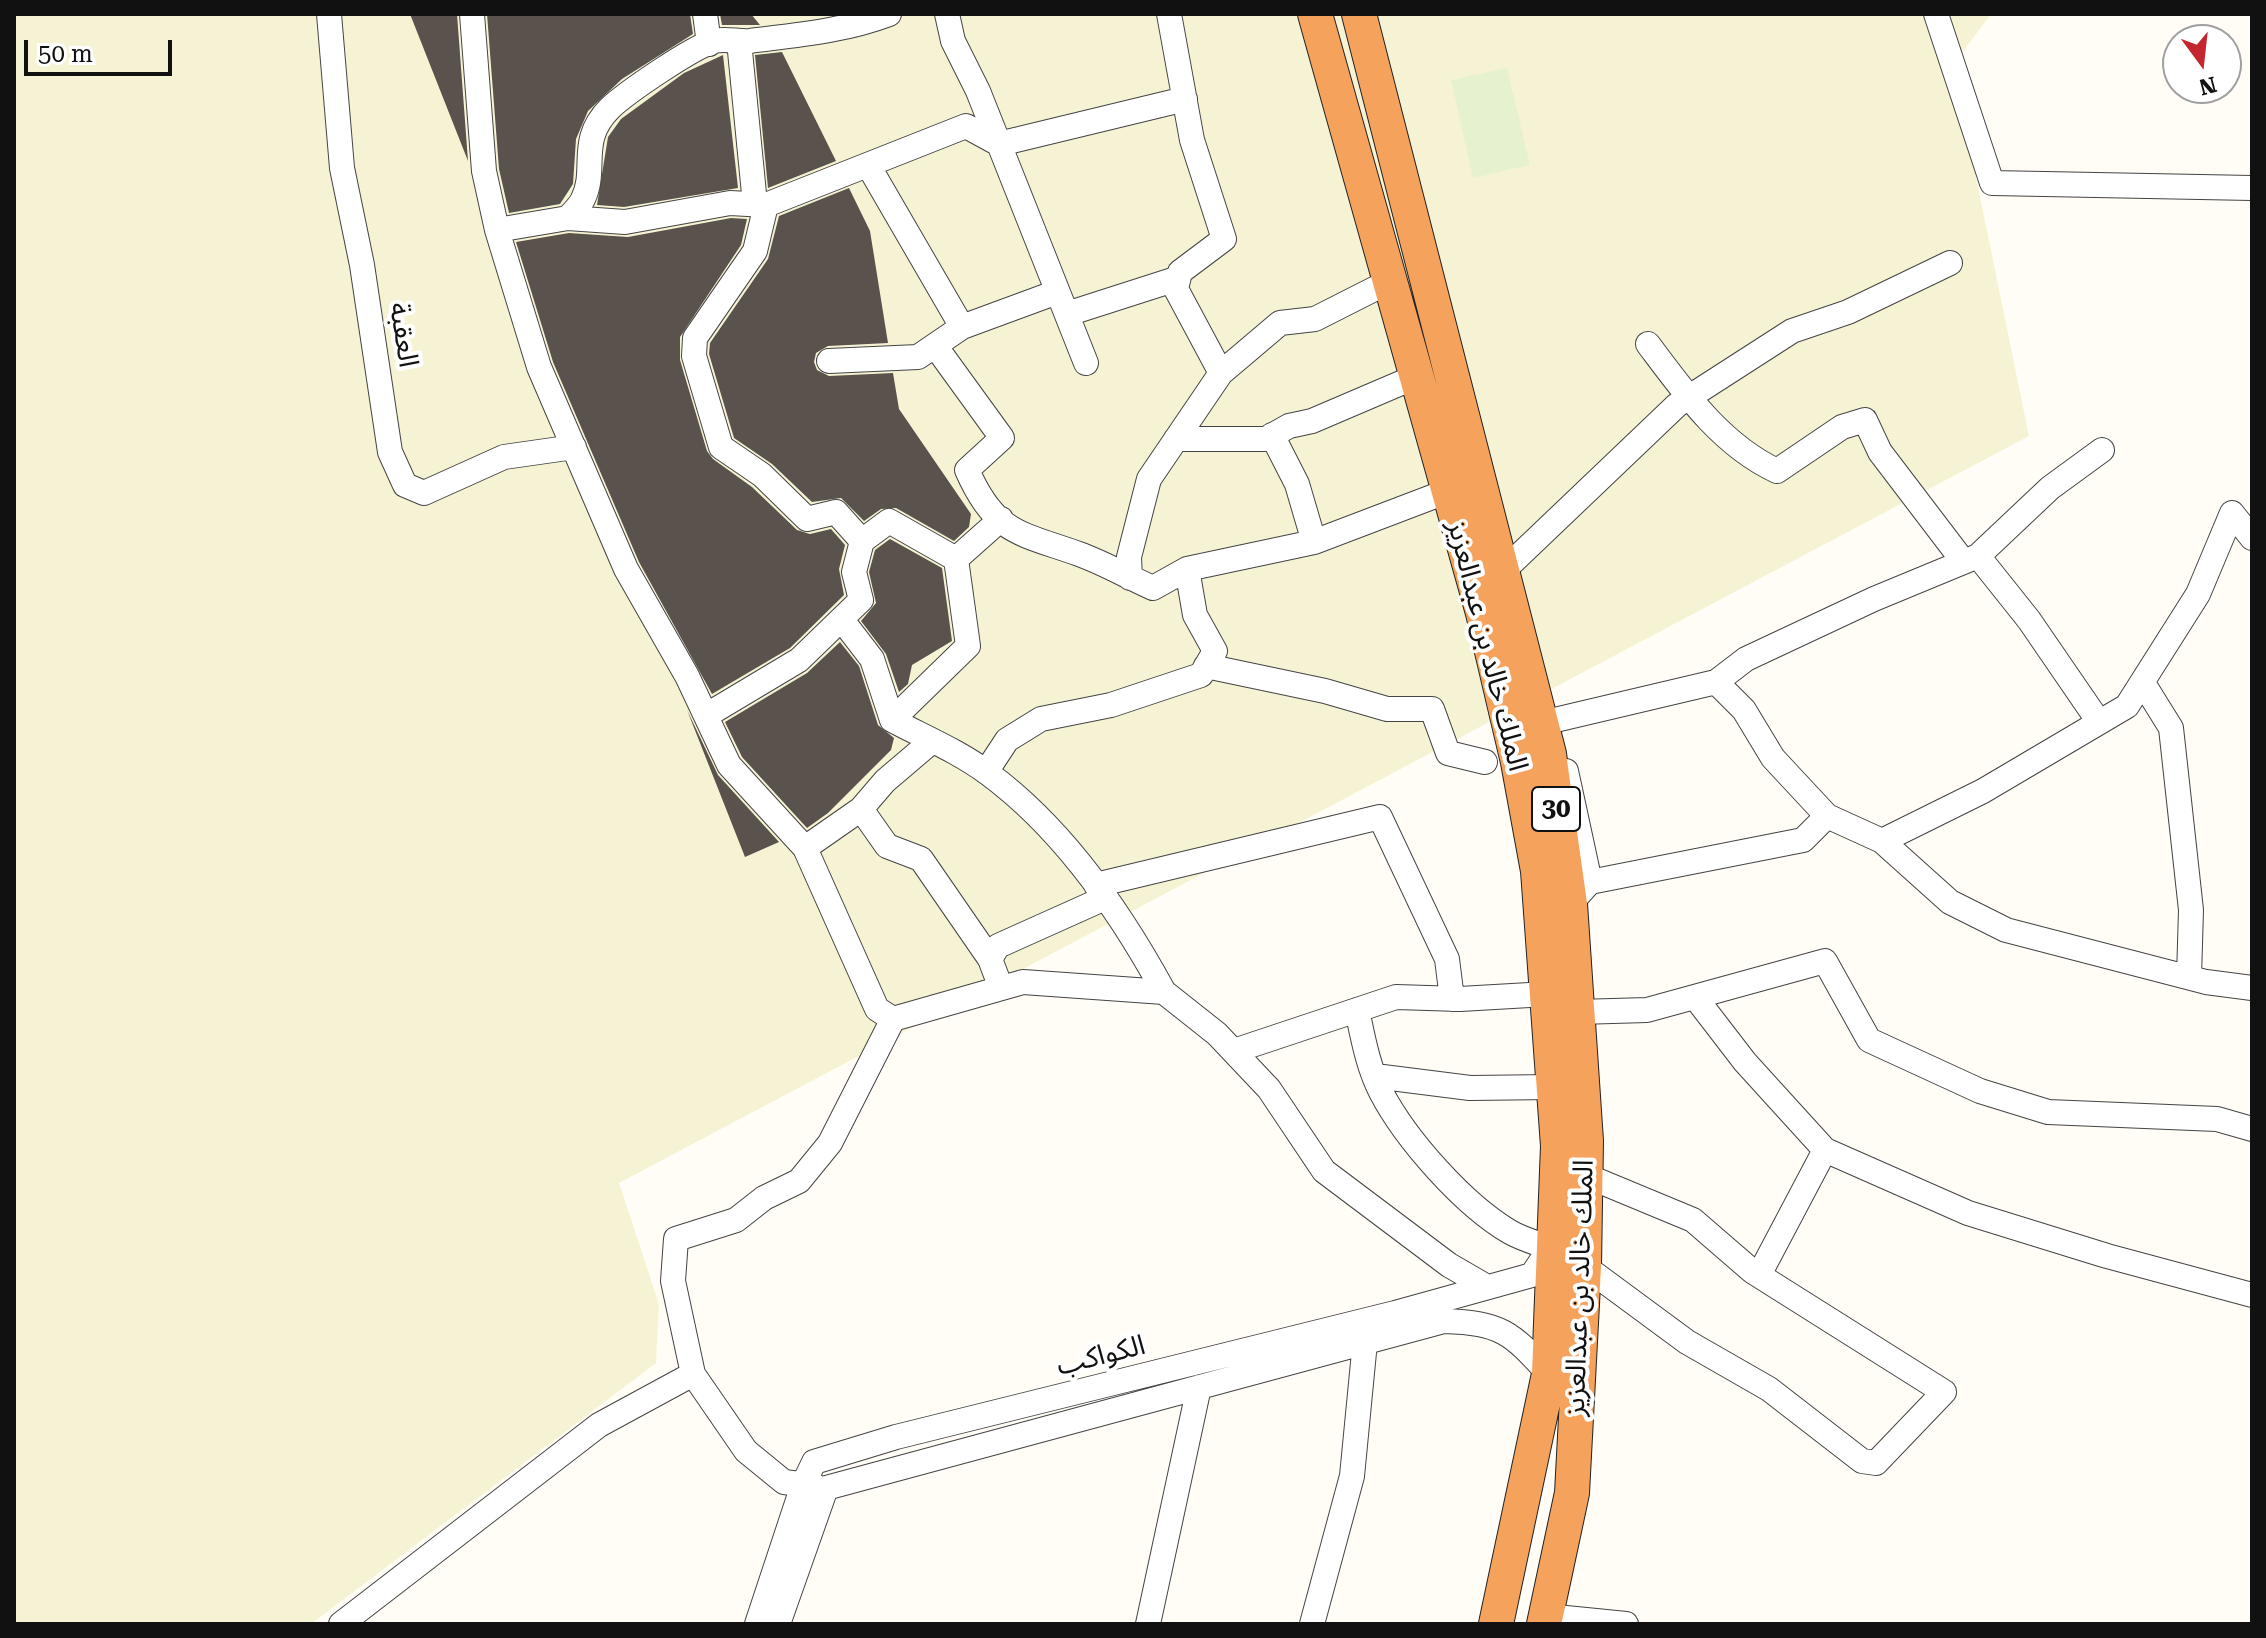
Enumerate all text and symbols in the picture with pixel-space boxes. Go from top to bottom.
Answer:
scale bar [28,24,176,74]
north arrow [2162,24,2242,104]
text: 50 m [38,40,93,68]
text: N [2196,71,2219,100]
street label: العقبة [381,300,425,370]
street label: الملك خالد بن عبدالعزيز [1440,517,1534,775]
road number: 30 [1532,787,1580,831]
street label: الملك خالد بن عبدالعزيز [1559,1159,1601,1417]
street label: الكواكب [1053,1329,1149,1383]

